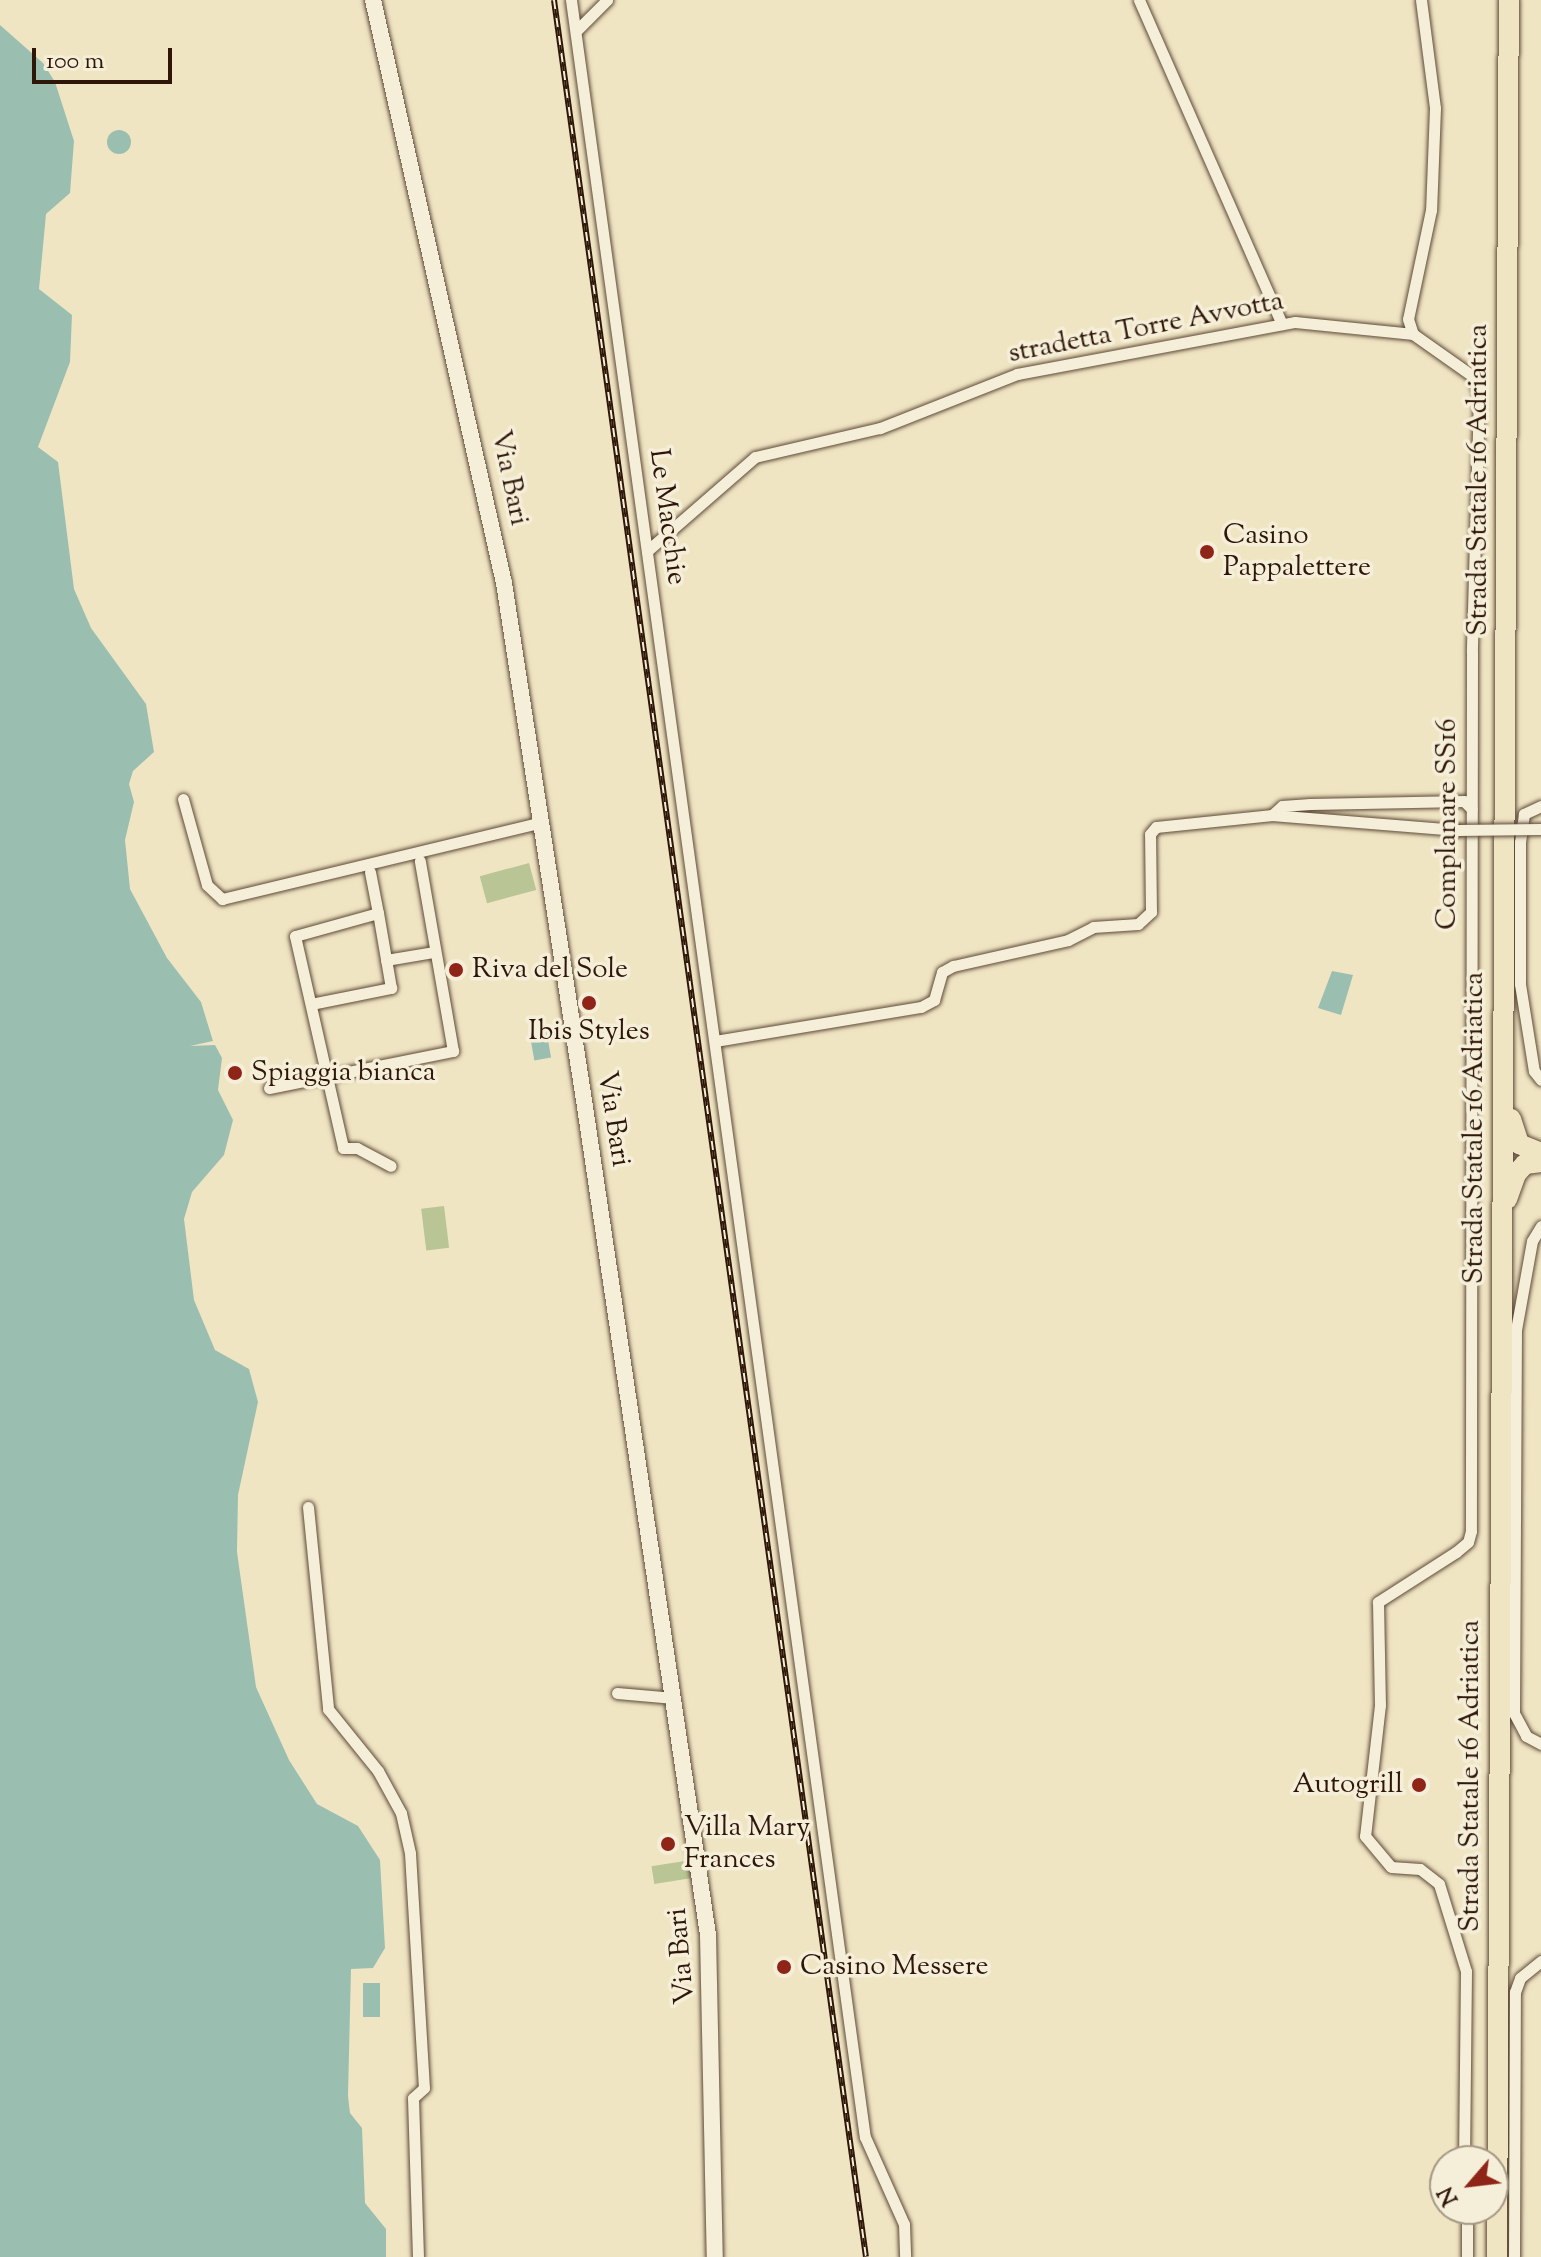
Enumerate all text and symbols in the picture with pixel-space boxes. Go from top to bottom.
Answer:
scale bar [36,32,176,82]
text: 100 m [46,45,104,79]
street label: stradetta Torre Avvotta [1006,285,1286,371]
street label: Strada Statale 16 Adriatica [1462,324,1496,636]
street label: Via Bari [483,427,535,529]
street label: Le Macchie [641,447,693,587]
place label: Casino Pappalettere [1223,519,1371,585]
marker: Casino Pappalettere [1198,543,1216,561]
street label: Complanare SS16 [1431,718,1465,930]
place label: Riva del Sole [472,953,628,987]
marker: Riva del Sole [447,961,465,979]
street label: Strada Statale 16 Adriatica [1458,972,1492,1284]
marker: Ibis Styles [580,994,598,1012]
place label: Ibis Styles [528,1015,650,1049]
place label: Spiaggia bianca [251,1056,436,1090]
marker: Spiaggia bianca [226,1064,244,1082]
street label: Via Bari [589,1069,637,1169]
street label: Strada Statale 16 Adriatica [1454,1620,1488,1932]
place label: Autogrill [1292,1768,1403,1802]
marker: Autogrill [1410,1776,1428,1794]
place label: Villa Mary Frances [684,1811,810,1877]
marker: Villa Mary Frances [659,1835,677,1853]
street label: Via Bari [661,1907,703,2005]
place label: Casino Messere [800,1950,989,1984]
marker: Casino Messere [775,1958,793,1976]
north arrow [1429,2145,1509,2225]
text: N [1431,2180,1468,2211]

